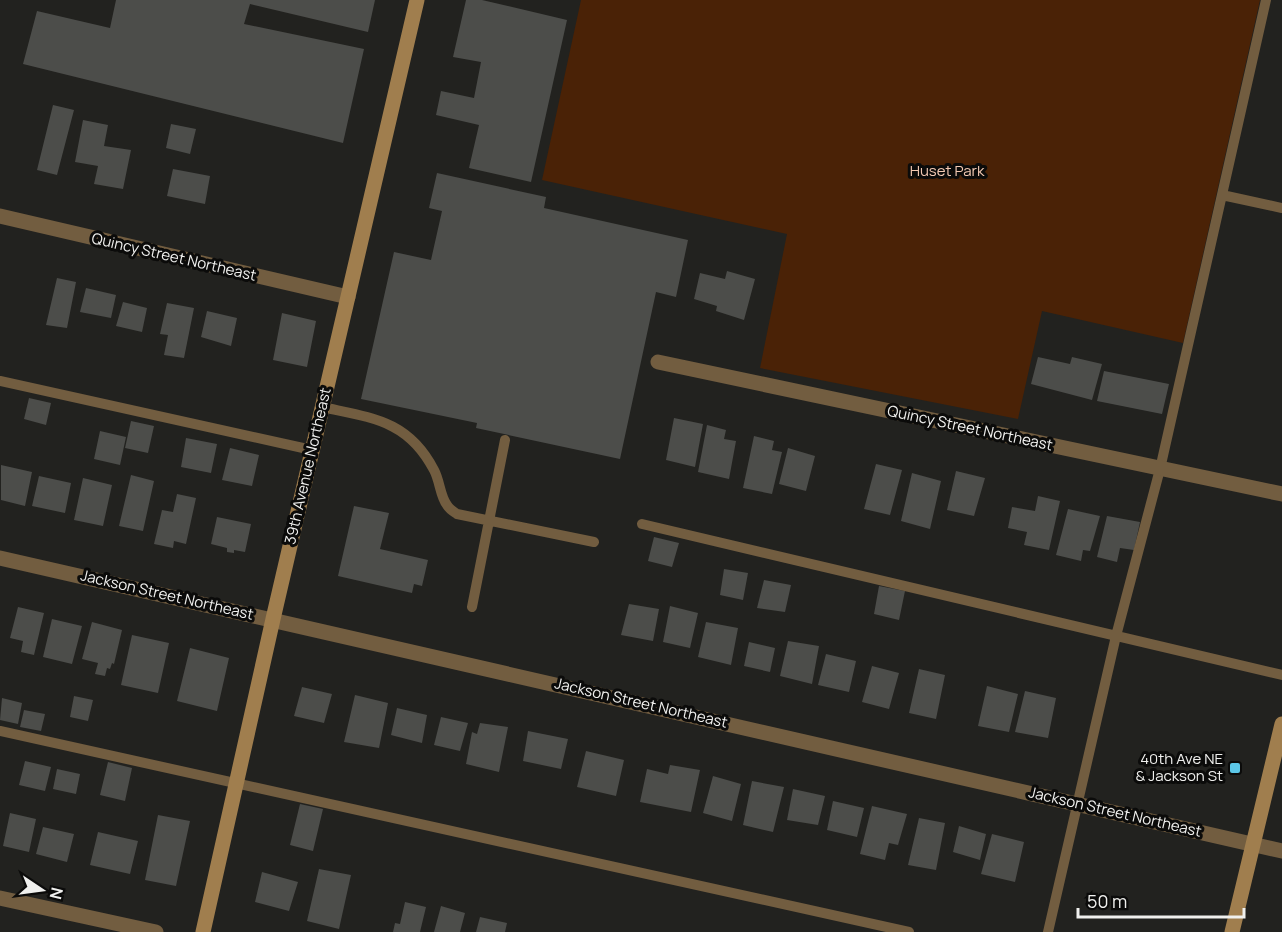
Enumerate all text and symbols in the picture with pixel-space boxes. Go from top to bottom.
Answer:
park label: Huset Park [910,160,985,181]
street label: Quincy Street Northeast [90,227,259,286]
street label: 39th Avenue Northeast [279,385,336,546]
street label: Quincy Street Northeast [886,400,1055,455]
street label: Jackson Street Northeast [79,564,256,625]
street label: Jackson Street Northeast [553,672,730,733]
place label: 40th Ave NE & Jackson St [1135,748,1223,786]
marker: 40th Ave NE & Jackson St [1228,761,1242,775]
street label: Jackson Street Northeast [1027,781,1204,842]
north arrow [12,860,72,920]
scale bar [1078,881,1244,919]
text: N [45,885,69,901]
text: 50 m [1087,889,1127,913]

